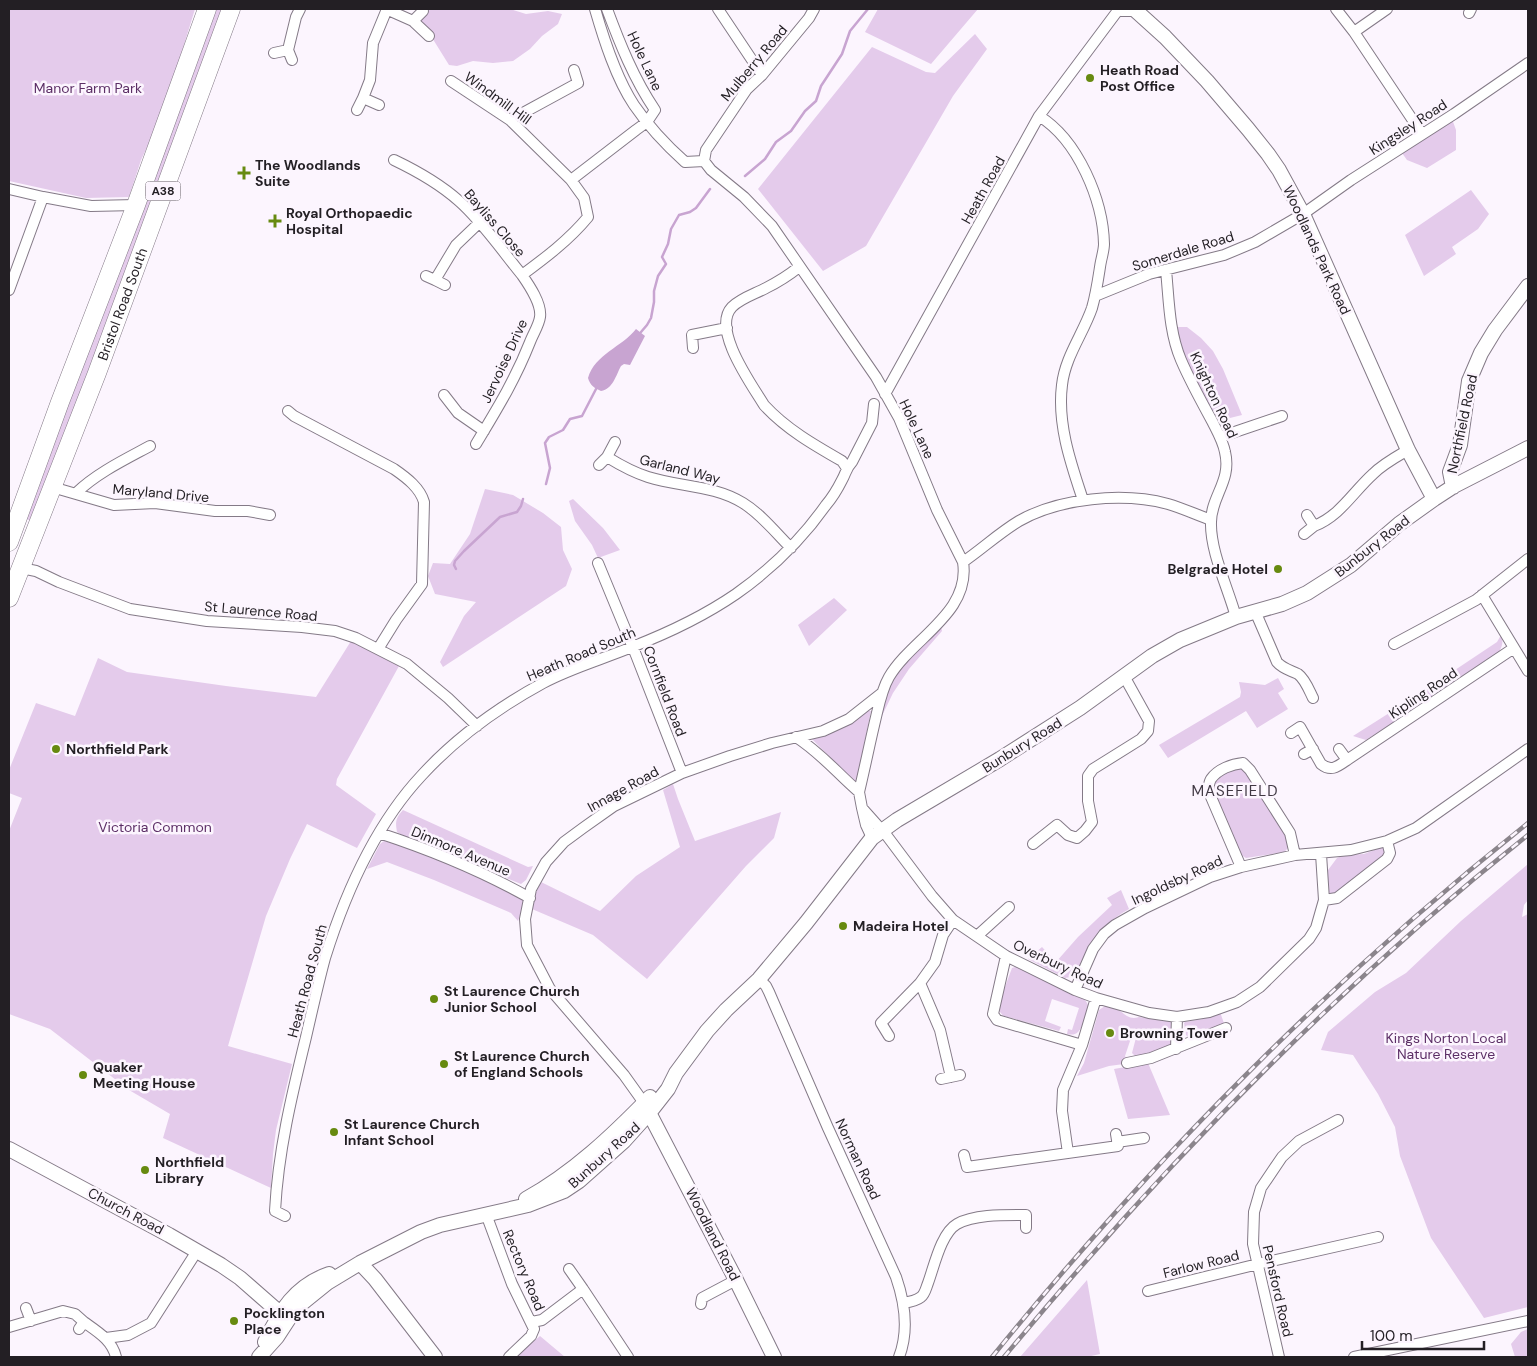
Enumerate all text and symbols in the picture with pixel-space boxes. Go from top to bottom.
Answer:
street label: Mulberry Road [717,21,791,105]
street label: Hole Lane [623,28,667,94]
place label: Heath Road Post Office [1100,61,1179,95]
street label: Windmill Hill [461,68,535,128]
marker: Heath Road Post Office [1084,72,1096,84]
park label: Manor Farm Park [34,79,142,97]
street label: Kingsley Road [1366,95,1450,159]
street label: Heath Road [957,153,1009,227]
place label: The Woodlands Suite [255,156,361,190]
marker: The Woodlands Suite [237,166,251,180]
road number: A38 [146,182,180,200]
street label: Woodlands Park Road [1279,183,1355,317]
street label: Bayliss Close [461,185,529,261]
place label: Royal Orthopaedic Hospital [286,204,413,238]
marker: Royal Orthopaedic Hospital [268,214,282,228]
street label: Somerdale Road [1130,227,1236,275]
street label: Bristol Road South [93,245,151,363]
street label: Jervoise Drive [477,316,531,406]
street label: Knighton Road [1186,349,1242,441]
street label: Northfield Road [1443,373,1481,475]
street label: Hole Lane [895,396,939,462]
street label: Garland Way [638,450,723,488]
street label: Maryland Drive [112,480,210,506]
street label: Bunbury Road [1331,511,1413,581]
place label: Belgrade Hotel [1167,560,1268,578]
marker: Belgrade Hotel [1272,563,1284,575]
street label: St Laurence Road [204,597,318,625]
street label: Heath Road South [524,623,638,685]
street label: Cornfield Road [639,643,691,739]
street label: Kipling Road [1385,663,1461,723]
street label: Bunbury Road [979,713,1065,777]
place label: Northfield Park [66,740,169,758]
marker: Northfield Park [50,743,62,755]
street label: Innage Road [584,762,662,816]
district label: MASEFIELD [1192,781,1279,801]
park label: Victoria Common [98,818,212,836]
street label: Dinmore Avenue [409,822,513,880]
street label: Ingoldsby Road [1129,851,1225,909]
place label: Madeira Hotel [853,917,949,935]
marker: Madeira Hotel [837,920,849,932]
street label: Heath Road South [283,922,331,1040]
street label: Overbury Road [1010,935,1106,993]
place label: St Laurence Church Junior School [444,982,580,1016]
marker: St Laurence Church Junior School [428,993,440,1005]
place label: Browning Tower [1120,1024,1228,1042]
marker: Browning Tower [1104,1027,1116,1039]
park label: Kings Norton Local Nature Reserve [1386,1029,1506,1063]
place label: St Laurence Church of England Schools [454,1047,590,1081]
place label: Quaker Meeting House [93,1058,195,1092]
marker: St Laurence Church of England Schools [438,1058,450,1070]
marker: Quaker Meeting House [77,1069,89,1081]
place label: St Laurence Church Infant School [344,1115,480,1149]
street label: Norman Road [831,1115,885,1203]
street label: Bunbury Road [564,1118,644,1192]
marker: St Laurence Church Infant School [328,1126,340,1138]
place label: Northfield Library [155,1153,224,1187]
marker: Northfield Library [139,1164,151,1176]
street label: Church Road [85,1183,167,1239]
street label: Woodland Road [682,1184,744,1284]
street label: Rectory Road [499,1227,549,1313]
street label: Pensford Road [1259,1243,1297,1339]
street label: Farlow Road [1161,1246,1241,1282]
place label: Pocklington Place [244,1304,325,1338]
marker: Pocklington Place [228,1315,240,1327]
scale bar [1362,1318,1484,1350]
text: 100 m [1370,1326,1413,1346]

